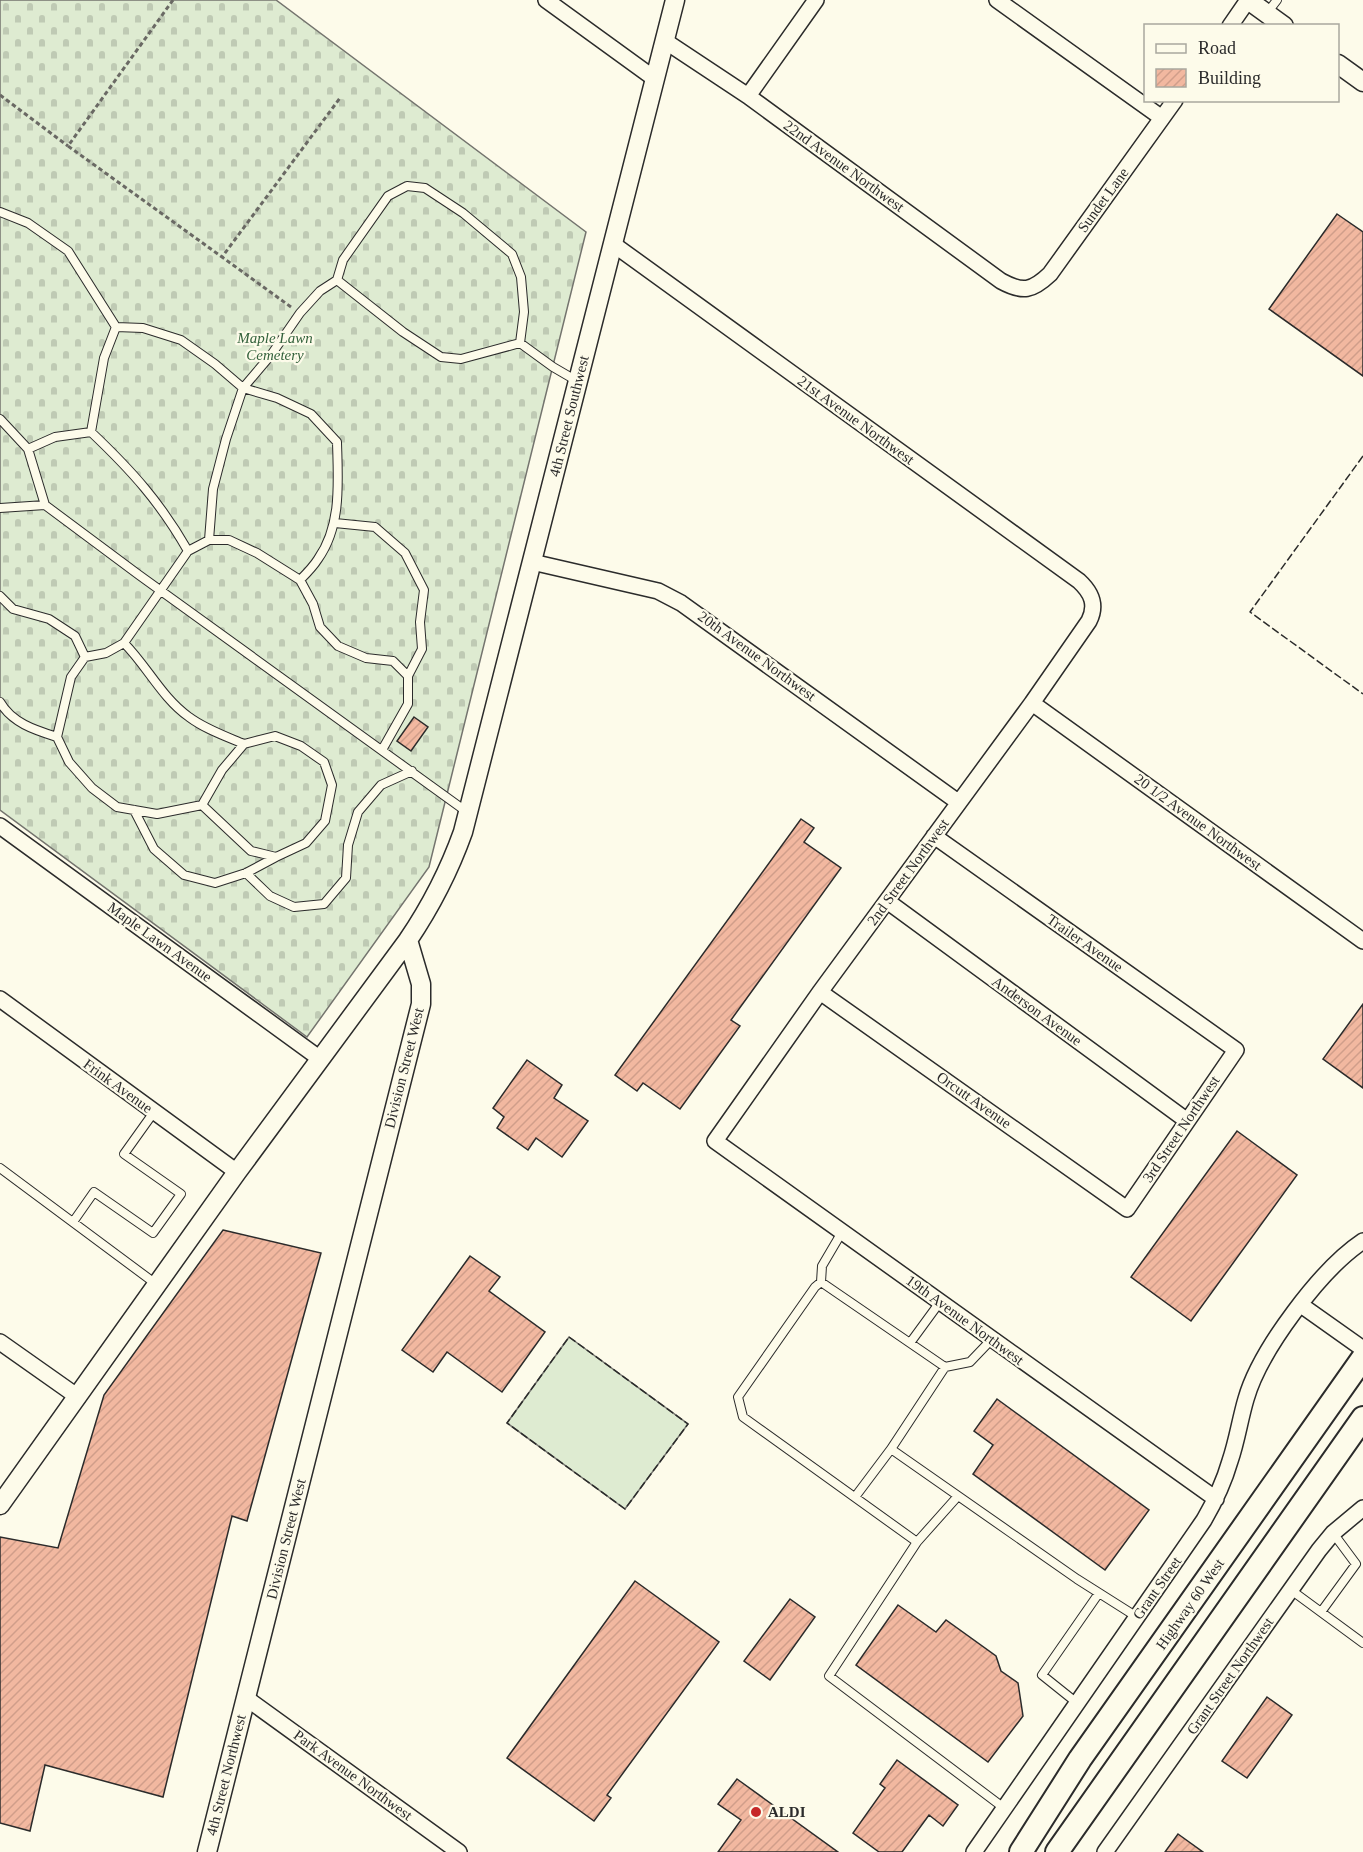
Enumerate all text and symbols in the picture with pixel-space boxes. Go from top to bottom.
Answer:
legend [1144,24,1339,102]
text: Road [1198,38,1236,58]
text: Building [1198,68,1261,88]
street label: 22nd Avenue Northwest [781,117,908,215]
street label: Sundet Lane [1074,165,1132,235]
park label: Maple Lawn Cemetery [236,330,313,363]
street label: 4th Street Southwest [546,353,592,478]
street label: 21st Avenue Northwest [795,372,918,468]
street label: 20th Avenue Northwest [695,608,820,705]
street label: 20 1/2 Avenue Northwest [1132,771,1265,874]
street label: 2nd Street Northwest [864,815,952,928]
street label: Maple Lawn Avenue [105,899,215,985]
street label: Trailer Avenue [1044,911,1126,975]
street label: Anderson Avenue [989,973,1085,1049]
street label: Division Street West [381,1005,427,1130]
street label: Frink Avenue [81,1056,156,1116]
street label: Orcutt Avenue [934,1069,1014,1132]
street label: 3rd Street Northwest [1139,1072,1223,1185]
street label: 19th Avenue Northwest [903,1272,1028,1369]
street label: Division Street West [263,1476,309,1601]
street label: Grant Street [1130,1553,1185,1622]
street label: Highway 60 West [1153,1555,1228,1652]
street label: Grant Street Northwest [1184,1614,1277,1738]
street label: 4th Street Northwest [203,1712,249,1837]
street label: Park Avenue Northwest [291,1727,416,1824]
place label: ALDI [768,1804,806,1820]
marker: ALDI [749,1805,763,1819]

